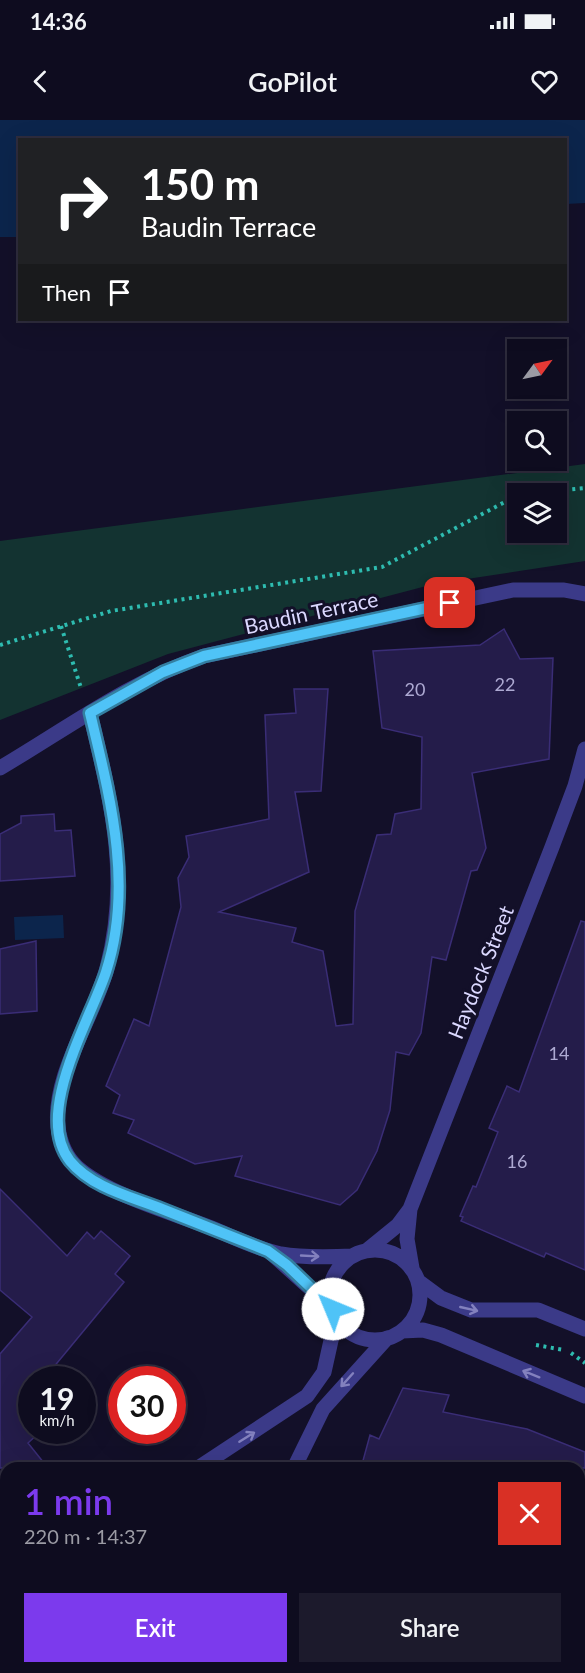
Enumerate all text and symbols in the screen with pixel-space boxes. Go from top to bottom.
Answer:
text: 14:36 [30,8,87,35]
icon: back [24,65,57,98]
text: GoPilot [248,65,337,98]
icon: heart [528,65,561,98]
text: 150 m [141,159,259,209]
icon: right [42,162,120,240]
text: Baudin Terrace [141,210,316,243]
icon: arrive [103,276,136,309]
text: Then [42,279,91,306]
north arrow [507,339,567,399]
map controls [507,339,567,543]
button: search [507,411,567,471]
button: layers [507,483,567,543]
pin [424,577,475,628]
street label: Baudin Terrace [242,586,380,638]
icon: arrive [433,586,466,619]
house number: 22 [495,673,515,695]
house number: 20 [405,678,425,700]
street label: Haydock Street [442,901,518,1042]
house number: 14 [549,1042,569,1064]
house number: 16 [507,1150,527,1172]
one-way arrow [300,1250,320,1261]
position arrow [301,1277,365,1341]
one-way arrow [458,1304,478,1315]
speed limit sign: 30 [108,1366,186,1444]
one-way arrow [522,1368,540,1379]
one-way arrow [340,1372,354,1387]
text: 19 [40,1380,74,1416]
text: km/h [39,1411,75,1429]
one-way arrow [238,1430,255,1442]
text: 1 min [24,1479,113,1523]
button: close [498,1482,561,1545]
text: 220 m · 14:37 [24,1524,147,1548]
button: Exit [24,1593,287,1662]
button: Share [299,1593,561,1662]

